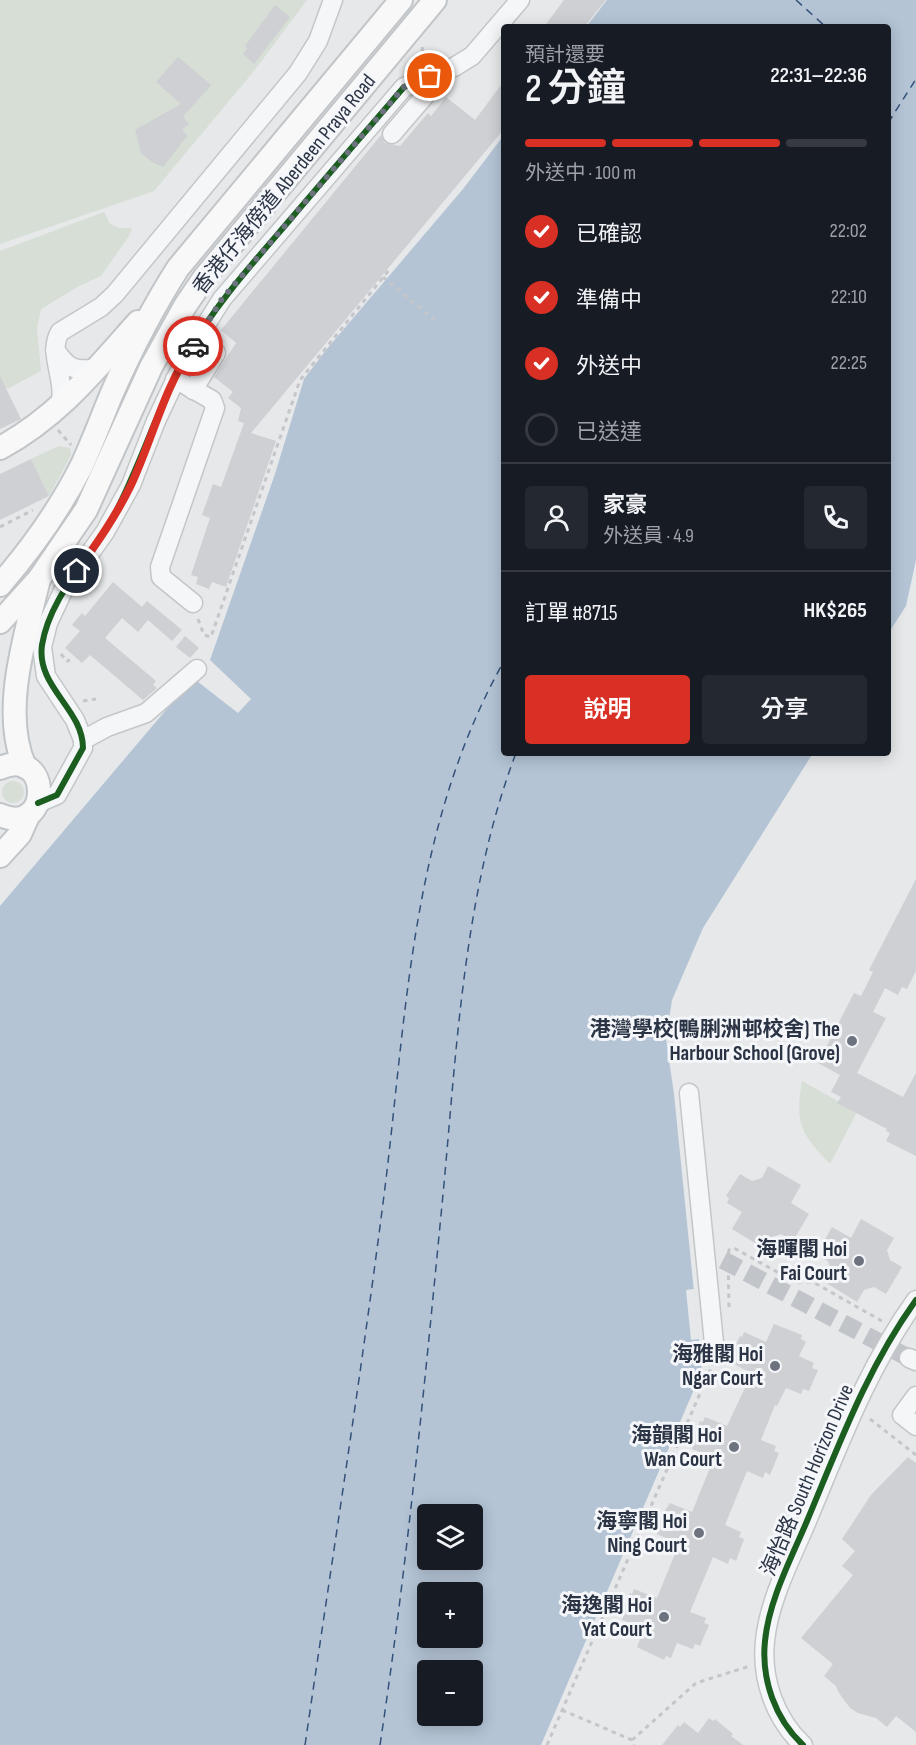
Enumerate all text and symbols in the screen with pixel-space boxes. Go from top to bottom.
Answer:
text: 預計還要 [525,43,605,67]
pin [404,50,455,101]
icon: bag [413,59,446,92]
text: 22:31–22:36 [770,62,867,89]
text: 2 分鐘 [525,66,626,113]
street label: 香港仔海傍道 Aberdeen Praya Road [188,69,381,299]
text: 外送中 · 100 m [525,161,636,185]
icon: check [525,215,558,248]
text: 22:02 [830,219,867,243]
text: 已確認 [576,221,642,248]
icon: check [525,281,558,314]
text: 22:10 [831,285,867,309]
text: 準備中 [576,287,642,314]
courier [163,316,223,376]
icon: car [177,330,210,363]
icon: check [525,347,558,380]
text: 22:25 [830,351,867,375]
text: 外送中 [576,353,642,380]
text: 已送達 [576,419,642,446]
button: person [525,486,588,549]
button: phone [804,486,867,549]
text: 家豪 [603,492,647,519]
text: 外送員 · 4.9 [603,524,694,548]
pin [51,545,102,596]
icon: home [60,554,93,587]
text: HK$265 [804,597,867,624]
text: 訂單 #8715 [525,600,617,627]
button: 說明 [525,675,690,744]
button: 分享 [702,675,867,744]
place label: 港灣學校(鴨脷洲邨校舍) The Harbour School (Grove) [590,1017,840,1066]
marker: 港灣學校(鴨脷洲邨校舍) The Harbour School (Grove) [845,1034,859,1048]
place label: 海暉閣 Hoi Fai Court [756,1237,847,1286]
marker: 海暉閣 Hoi Fai Court [852,1254,866,1268]
place label: 海雅閣 Hoi Ngar Court [672,1342,763,1391]
marker: 海雅閣 Hoi Ngar Court [768,1359,782,1373]
street label: 海怡路 South Horizon Drive [756,1381,859,1580]
place label: 海韻閣 Hoi Wan Court [631,1423,722,1472]
marker: 海韻閣 Hoi Wan Court [727,1440,741,1454]
map controls [417,1504,483,1726]
button: layers [417,1504,483,1570]
place label: 海寧閣 Hoi Ning Court [596,1509,687,1558]
marker: 海寧閣 Hoi Ning Court [692,1526,706,1540]
button: + [417,1582,483,1648]
place label: 海逸閣 Hoi Yat Court [561,1593,652,1642]
marker: 海逸閣 Hoi Yat Court [657,1610,671,1624]
button: − [417,1660,483,1726]

